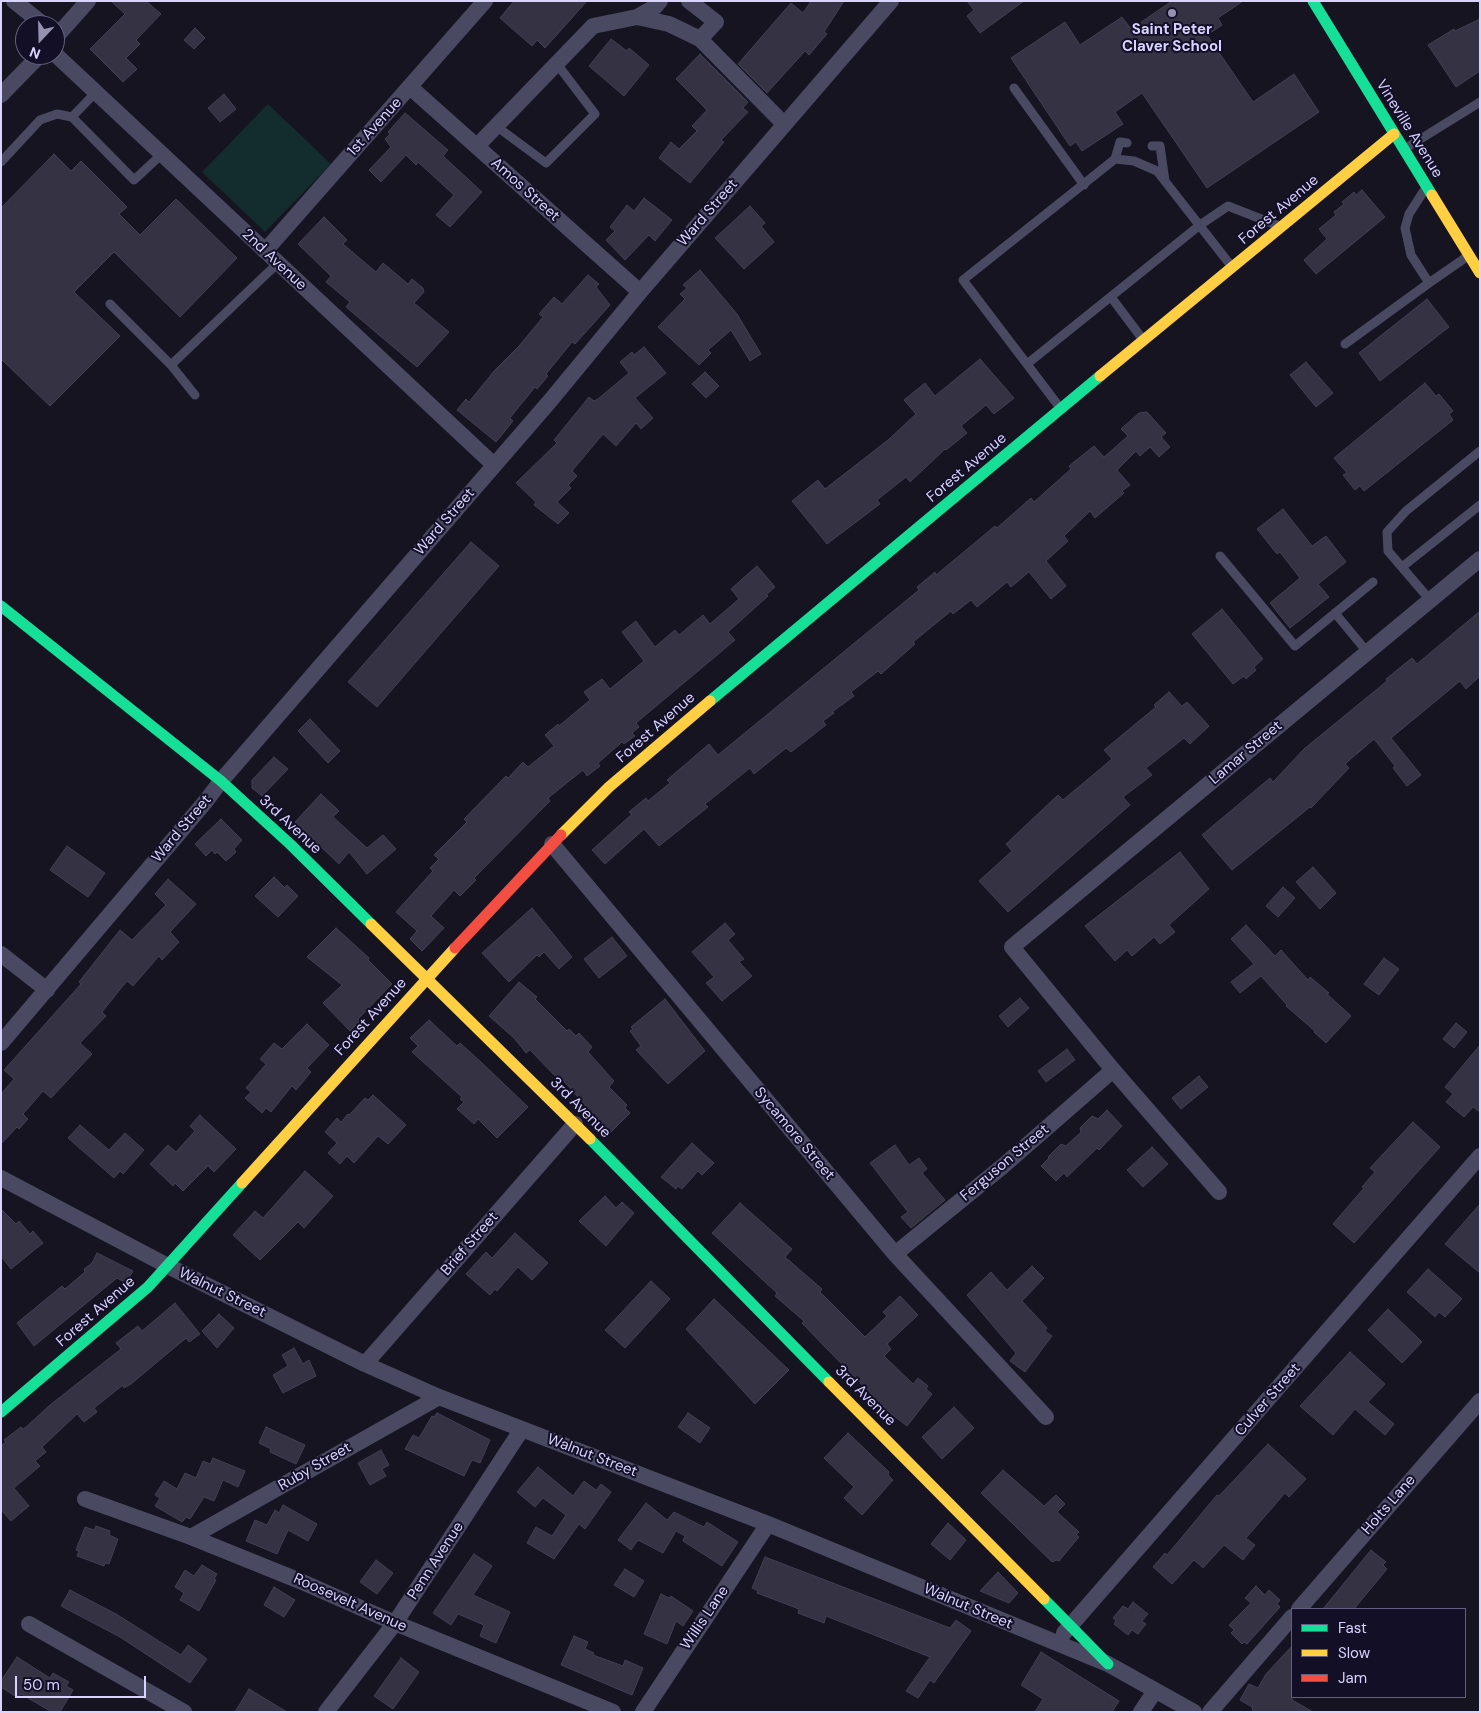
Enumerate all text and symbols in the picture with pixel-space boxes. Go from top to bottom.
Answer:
marker: Saint Peter Claver School [1166,7,1178,19]
north arrow [15,15,65,65]
place label: Saint Peter Claver School [1122,21,1222,56]
text: N [27,43,43,63]
street label: Vineville Avenue [1372,77,1446,181]
street label: 1st Avenue [344,94,406,160]
street label: Amos Street [487,154,563,226]
street label: Forest Avenue [1236,171,1322,249]
street label: Ward Street [674,176,742,250]
street label: 2nd Avenue [238,226,310,294]
street label: Forest Avenue [924,429,1010,507]
street label: Ward Street [411,485,479,559]
street label: Forest Avenue [613,689,699,767]
street label: Lamar Street [1206,717,1286,789]
street label: Ward Street [148,791,216,867]
street label: 3rd Avenue [255,792,325,858]
street label: Forest Avenue [331,974,411,1060]
street label: 3rd Avenue [546,1074,614,1142]
street label: Sycamore Street [750,1084,838,1184]
street label: Ferguson Street [957,1121,1053,1205]
street label: Brief Street [438,1209,502,1279]
street label: Walnut Street [175,1264,269,1322]
street label: Forest Avenue [53,1273,139,1351]
street label: Culver Street [1231,1360,1305,1440]
street label: 3rd Avenue [831,1362,899,1430]
street label: Walnut Street [544,1431,640,1481]
street label: Ruby Street [275,1439,355,1495]
street label: Holts Lane [1358,1472,1420,1538]
street label: Penn Avenue [404,1519,468,1603]
street label: Roosevelt Avenue [291,1570,409,1636]
street label: Walnut Street [921,1580,1015,1634]
street label: Willis Lane [677,1583,733,1653]
legend [1291,1608,1466,1698]
text: Fast [1338,1618,1367,1638]
text: Slow [1338,1643,1370,1663]
scale bar [18,1666,149,1698]
text: Jam [1338,1668,1367,1688]
text: 50 m [23,1675,60,1695]

